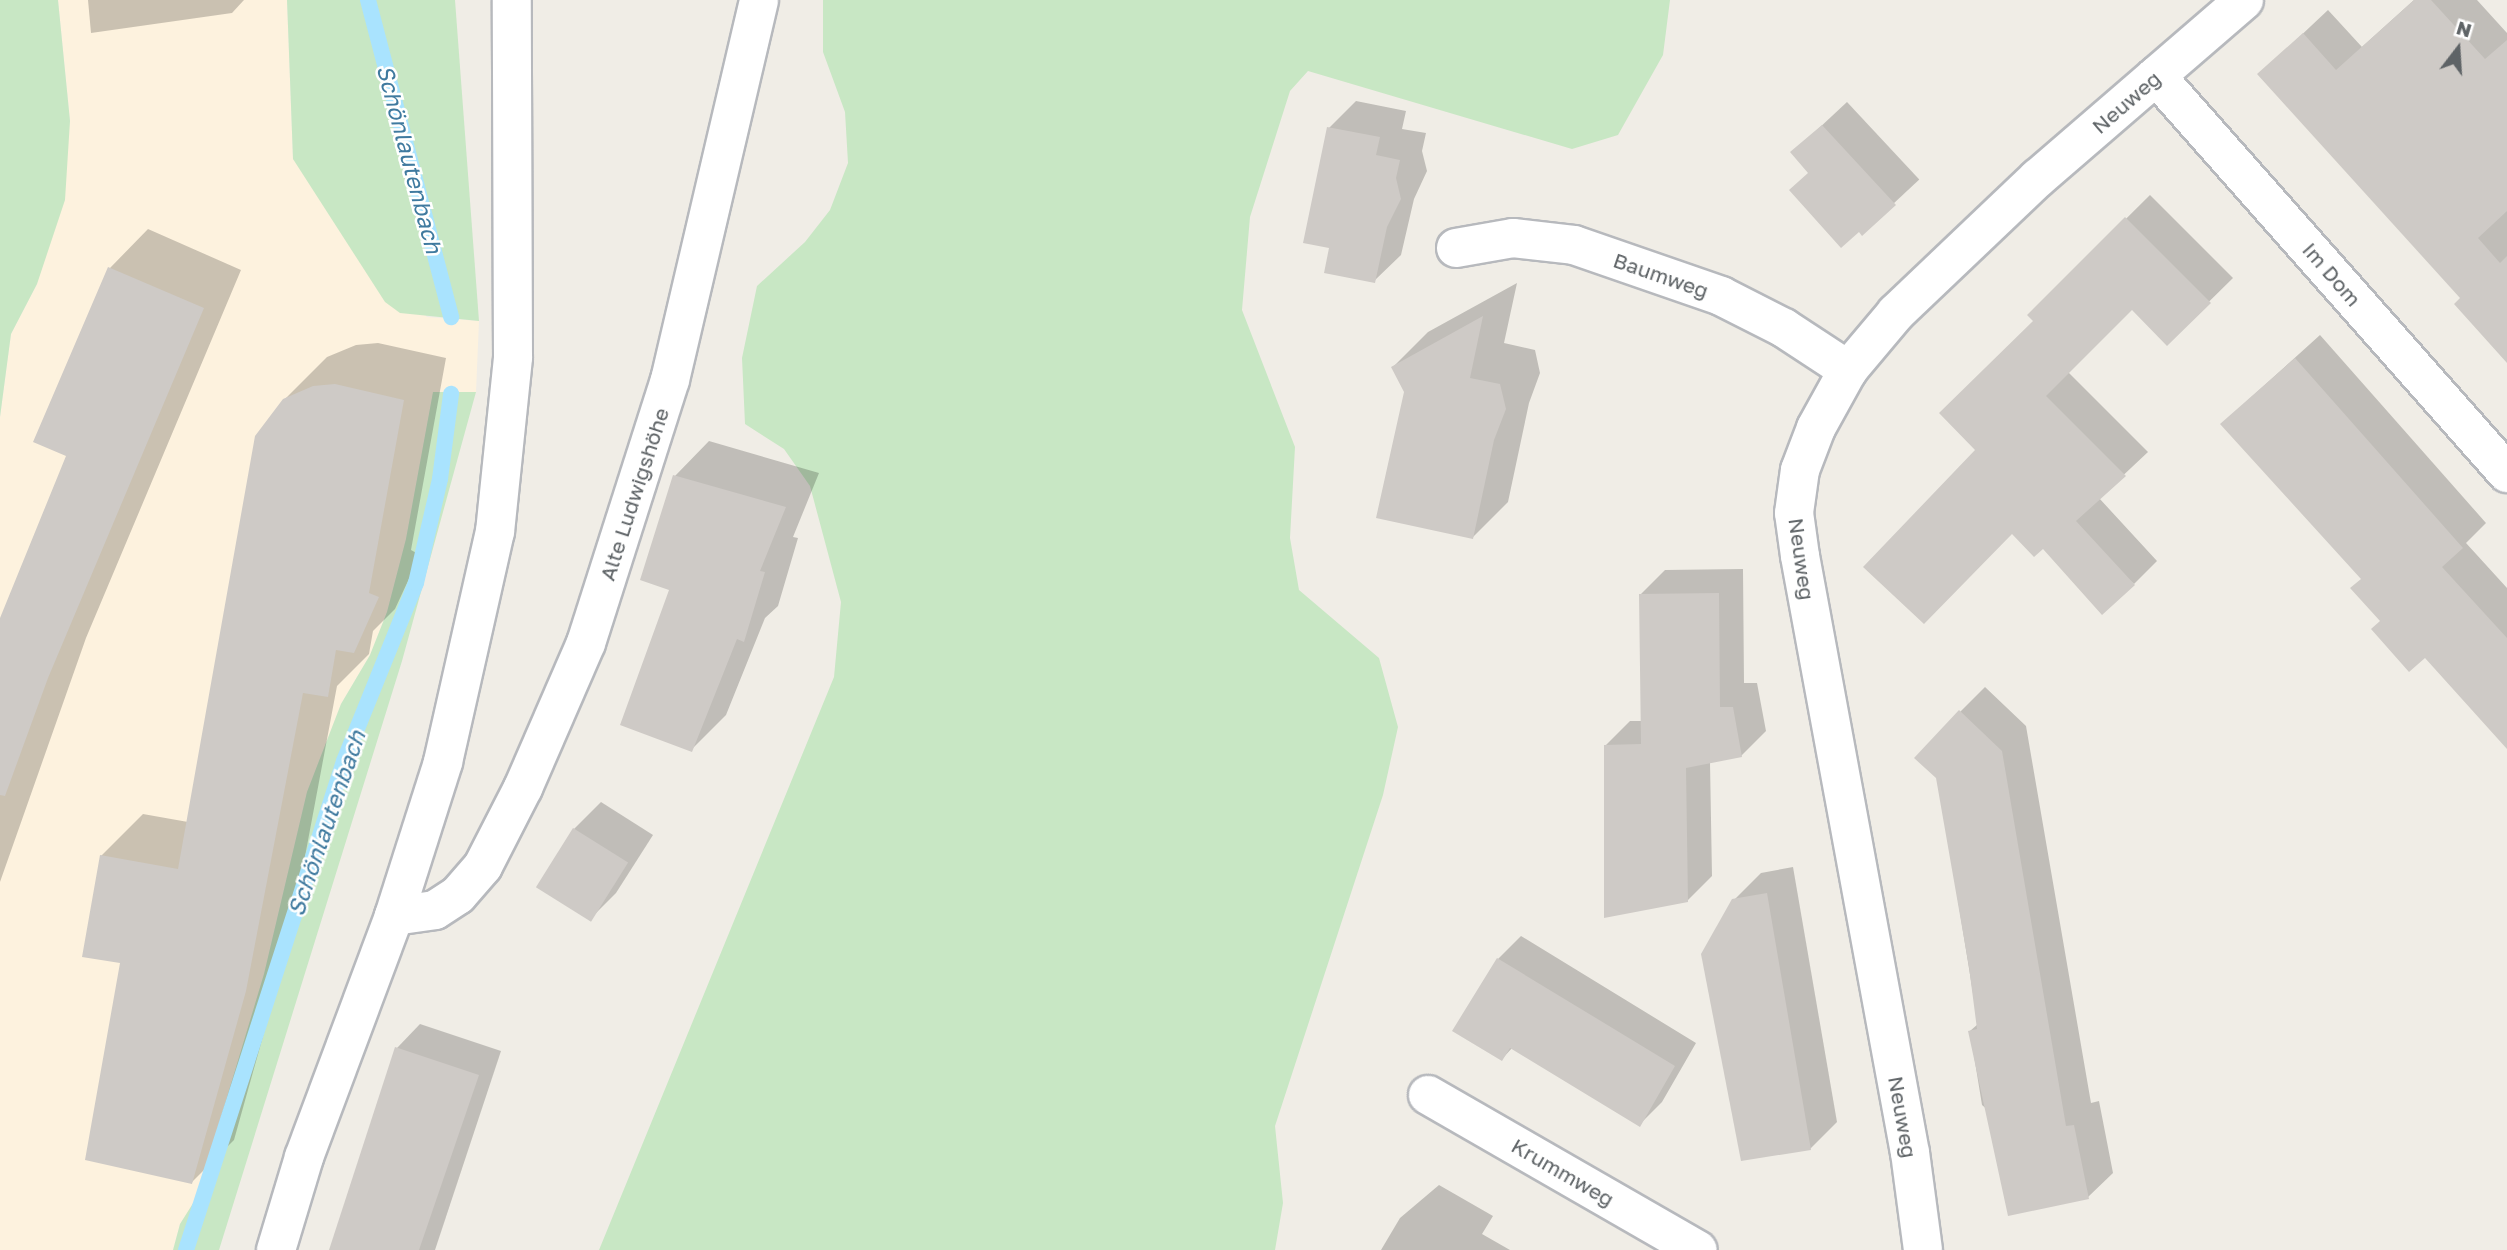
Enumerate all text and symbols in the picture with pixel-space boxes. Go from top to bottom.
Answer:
north arrow [2423,14,2493,84]
text: N [2454,15,2475,42]
water label: Schönlautenbach [372,62,448,256]
street label: Neuweg [2087,65,2165,139]
street label: Im Dom [2297,237,2367,311]
street label: Baumweg [1610,247,1712,303]
street label: Alte Ludwigshöhe [594,404,674,584]
street label: Neuweg [1784,516,1820,602]
water label: Schönlautenbach [281,727,371,919]
street label: Neuweg [1883,1074,1923,1160]
street label: Krummweg [1507,1133,1619,1211]

